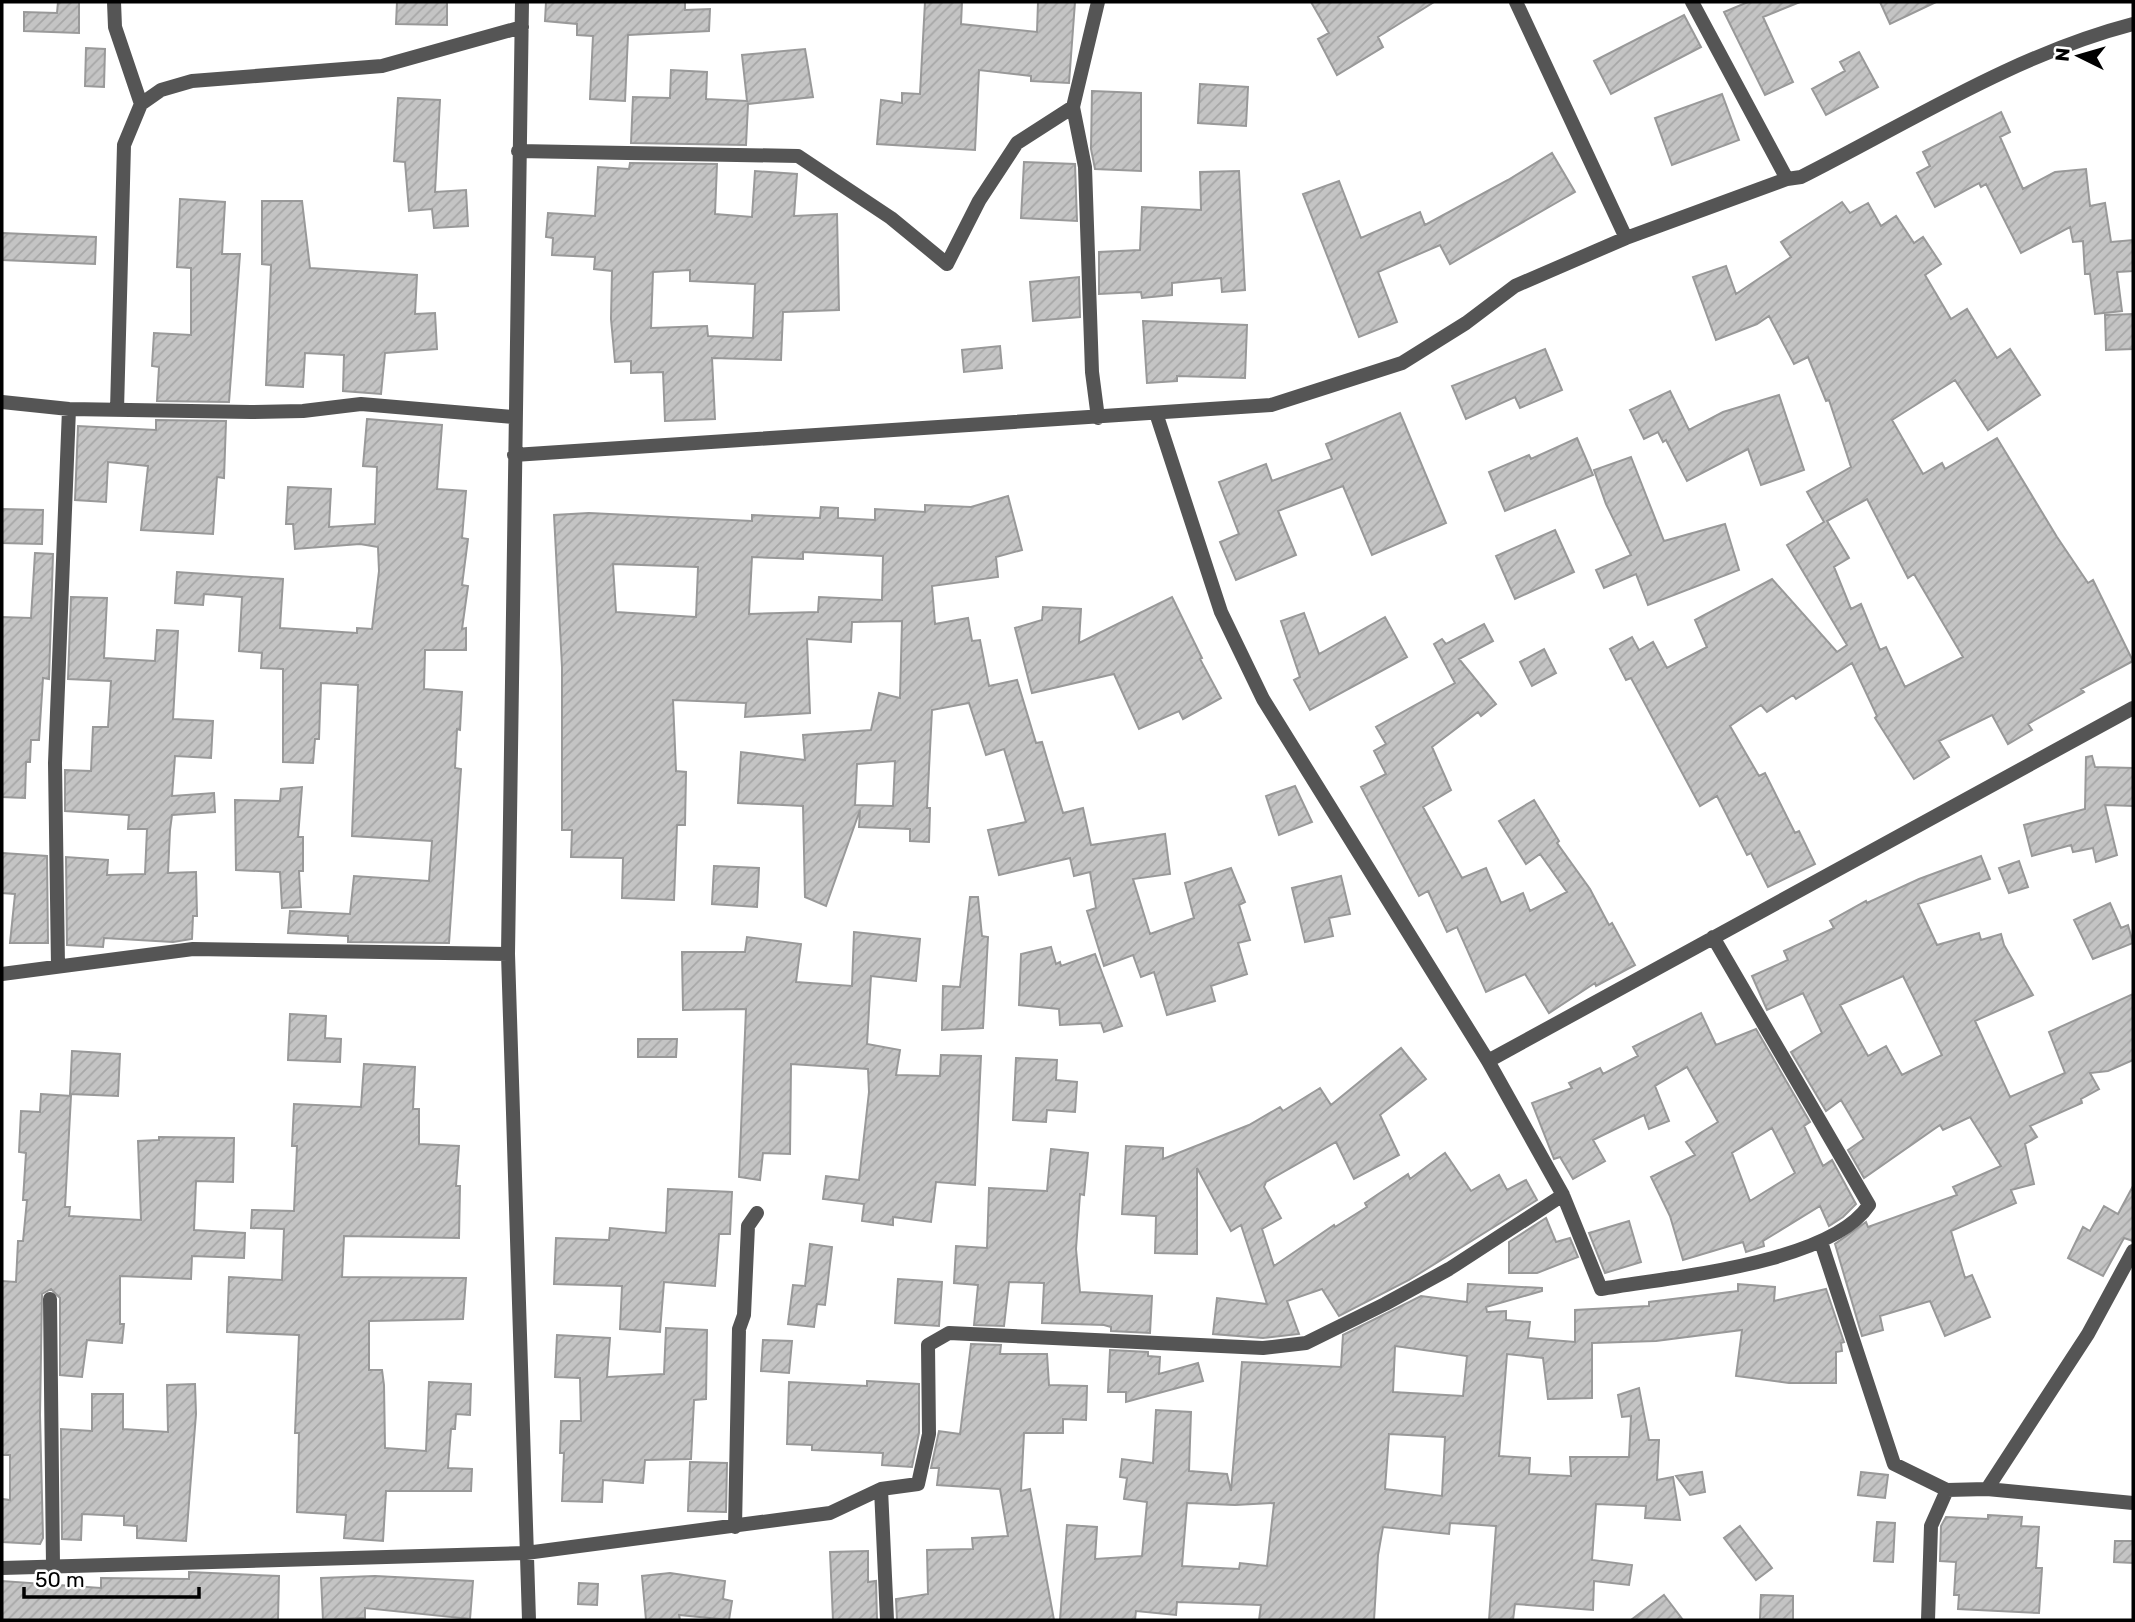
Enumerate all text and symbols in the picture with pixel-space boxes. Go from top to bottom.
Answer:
north arrow [2044,21,2114,91]
text: N [2051,47,2075,62]
scale bar [24,1556,200,1600]
text: 50 m [35,1567,85,1592]

